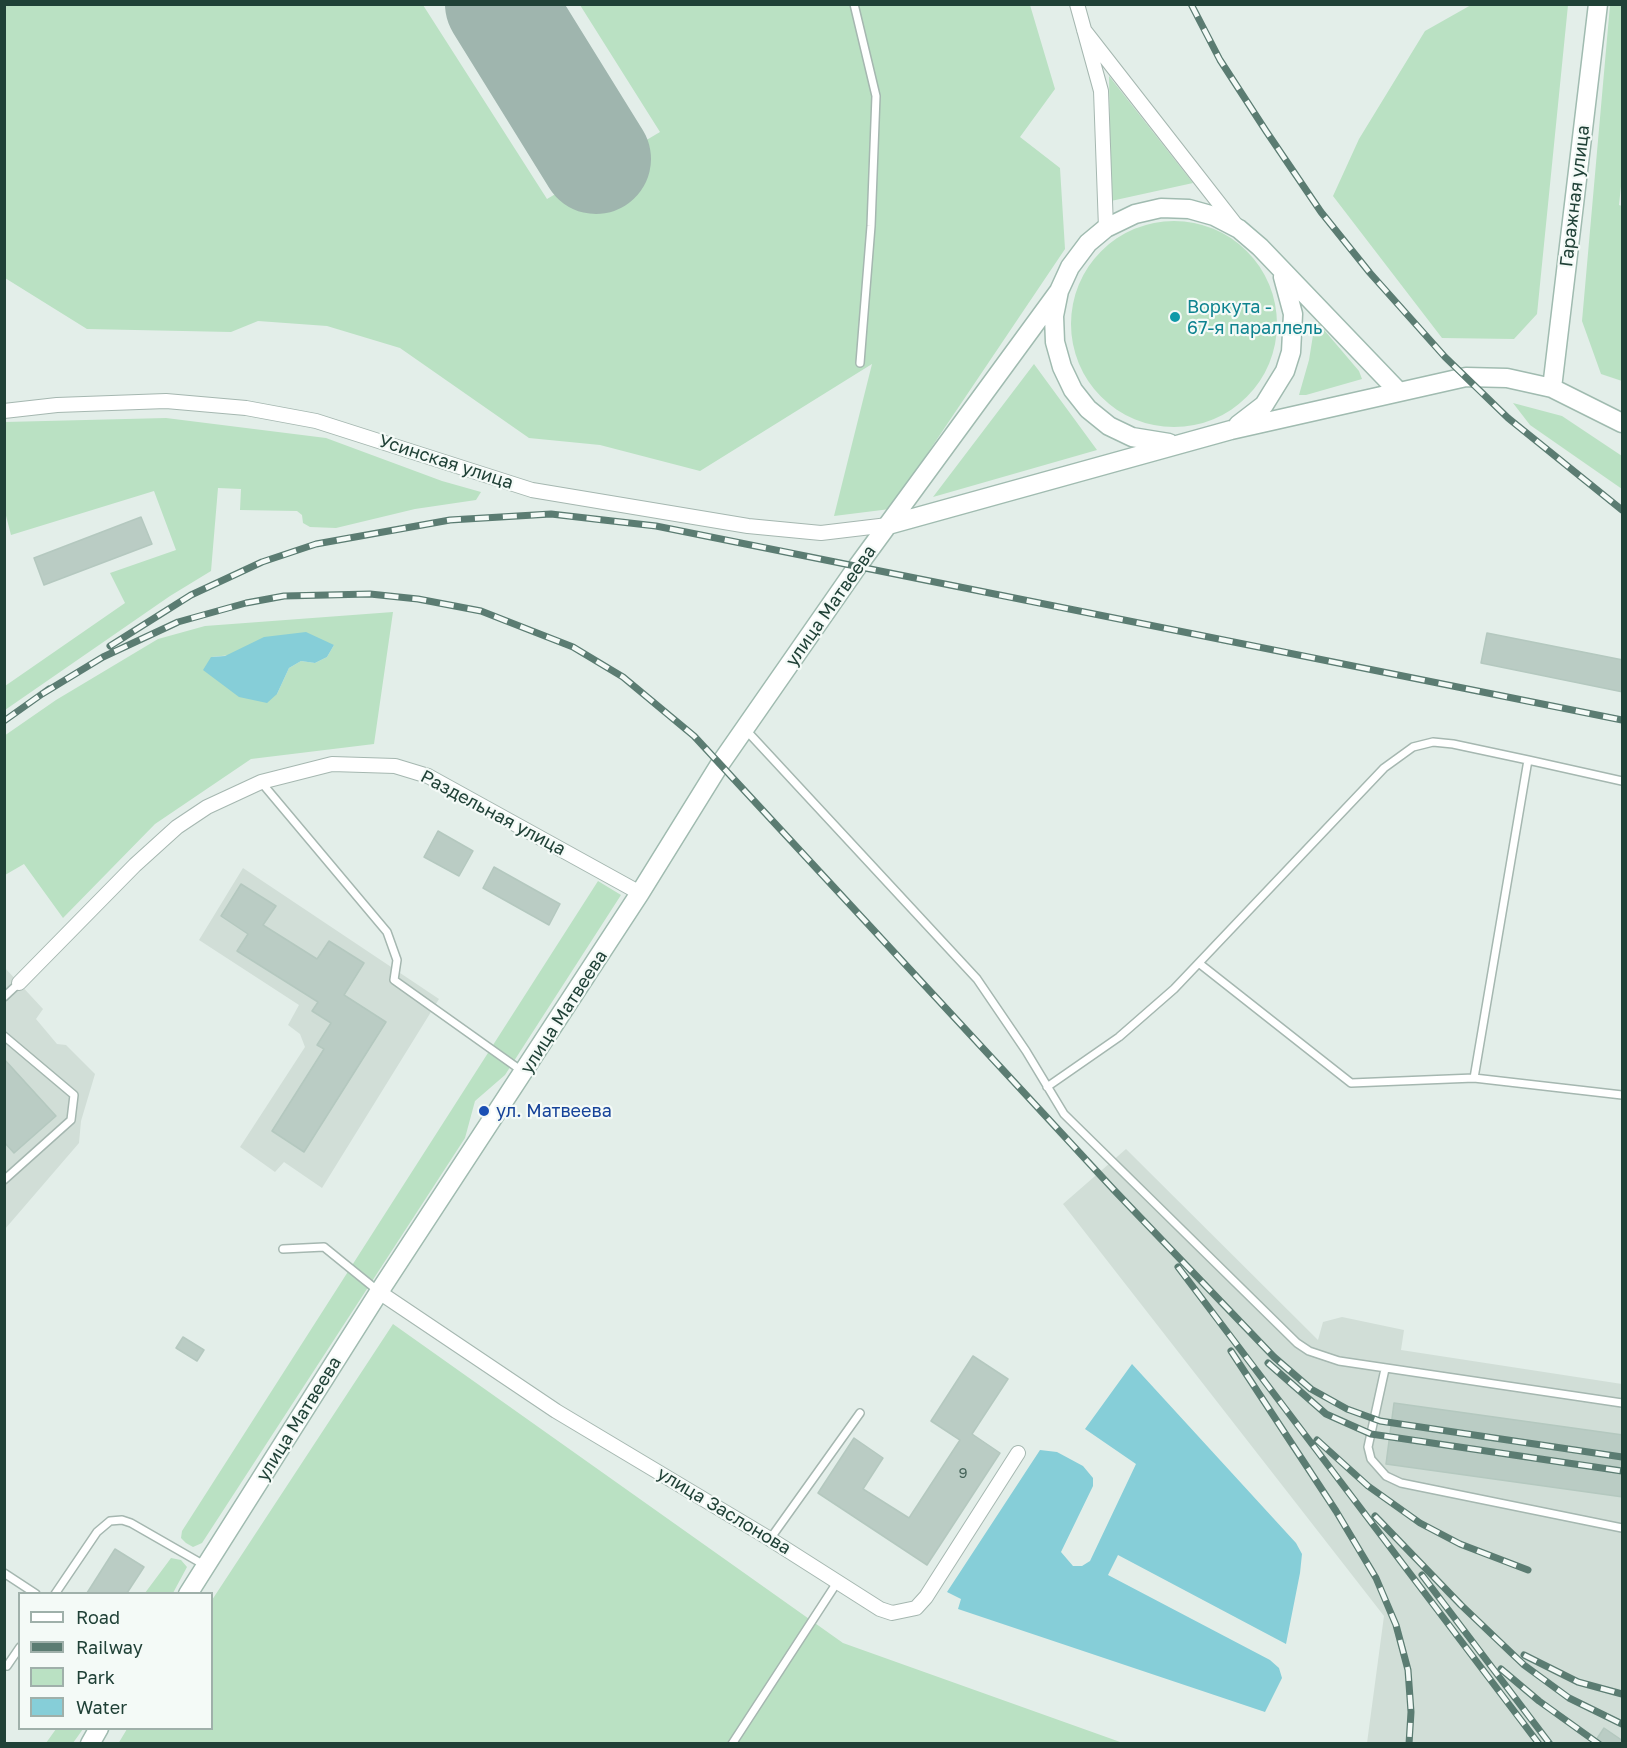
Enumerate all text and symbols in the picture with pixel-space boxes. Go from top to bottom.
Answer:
street label: Гаражная улица [1556,124,1594,268]
place label: Воркута - 67-я параллель [1187,296,1323,338]
marker: Воркута - 67-я параллель [1168,310,1182,324]
street label: Усинская улица [376,430,516,494]
street label: улица Матвеева [781,541,881,671]
street label: Раздельная улица [417,766,569,860]
street label: улица Матвеева [516,946,612,1078]
place label: ул. Матвеева [496,1100,612,1122]
marker: ул. Матвеева [477,1104,491,1118]
street label: улица Матвеева [252,1353,346,1485]
street label: улица Заслонова [653,1463,795,1559]
house number: 9 [958,1464,968,1482]
legend [18,1592,213,1730]
text: Road [76,1606,120,1628]
text: Railway [76,1636,143,1658]
text: Park [76,1666,115,1688]
text: Water [76,1696,127,1718]

